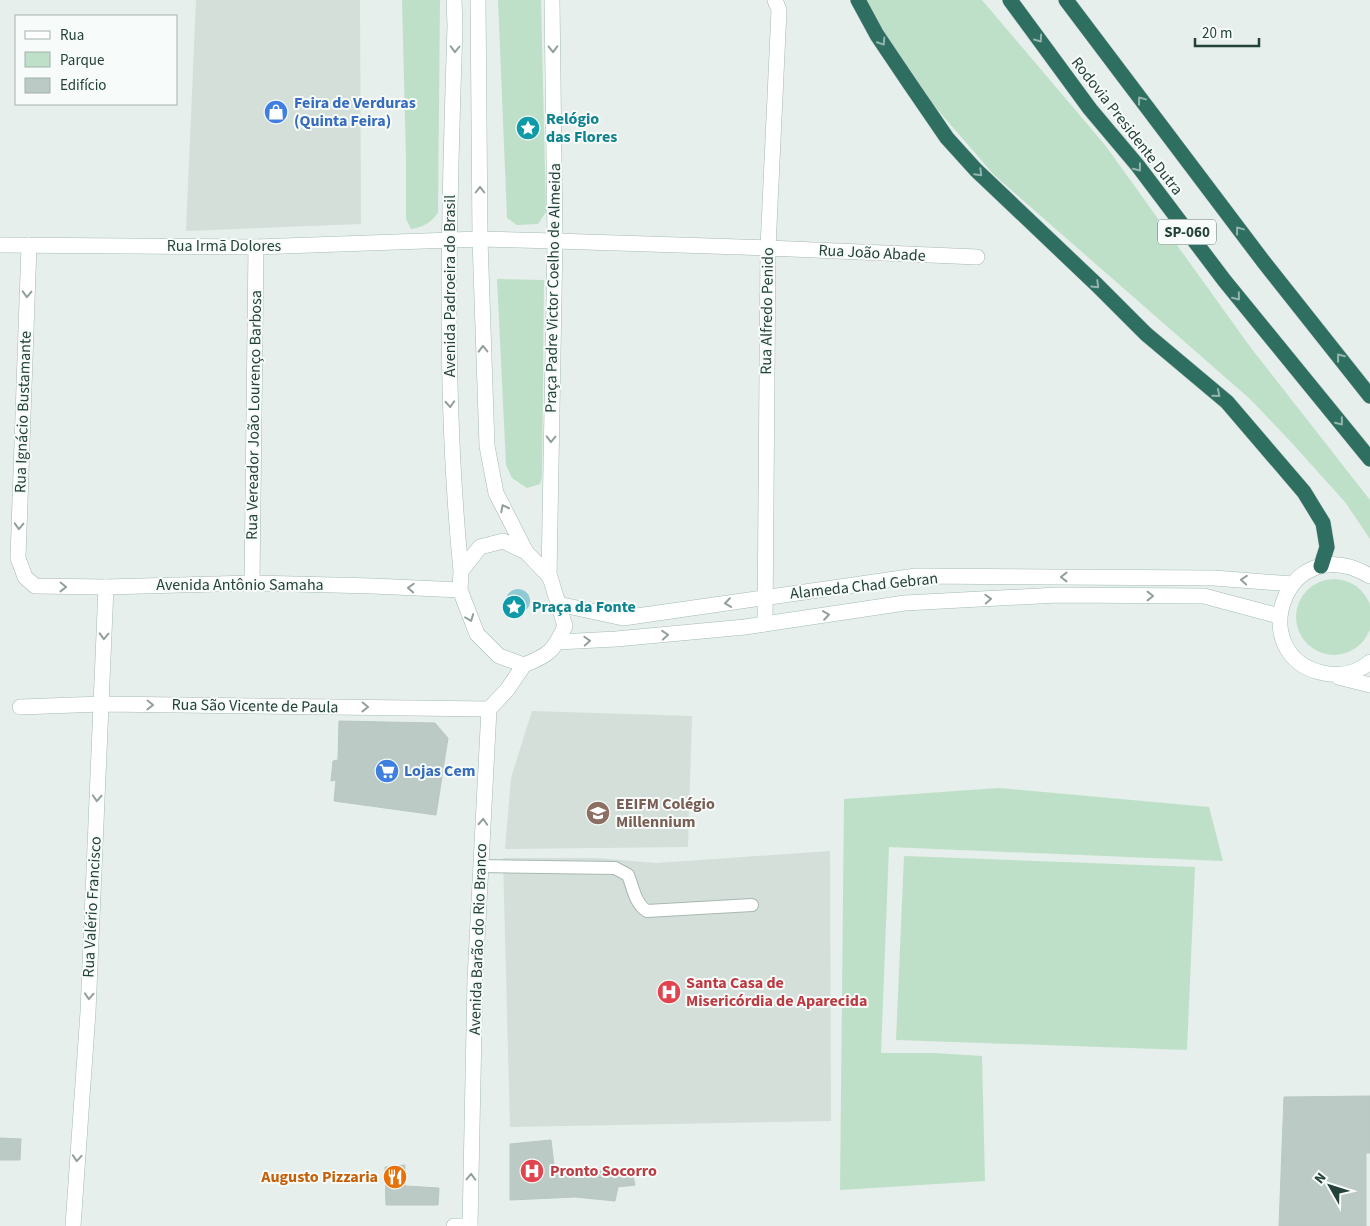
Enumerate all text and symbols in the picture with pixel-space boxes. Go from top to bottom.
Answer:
legend [15,15,178,105]
scale bar [1195,15,1259,47]
text: 20 m [1202,23,1232,44]
text: Rua [60,25,84,46]
one-way arrow [1033,33,1042,43]
one-way arrow [876,37,886,46]
one-way arrow [449,45,460,53]
one-way arrow [547,45,558,53]
text: Parque [60,50,104,71]
street label: Rodovia Presidente Dutra [1066,52,1188,200]
text: Edifício [60,75,107,96]
place label: Feira de Verduras (Quinta Feira) [294,92,416,132]
one-way arrow [1138,96,1147,106]
shop icon: Feira de Verduras (Quinta Feira) [263,99,289,125]
place label: Relógio das Flores [546,108,617,148]
place icon: Relógio das Flores [515,115,541,141]
one-way arrow [1133,162,1142,171]
street label: Praça Padre Victor Coelho de Almeida [540,163,566,413]
one-way arrow [973,167,982,176]
one-way arrow [475,186,486,194]
street label: Avenida Padroeira do Brasil [439,195,461,377]
road number: SP-060 [1158,220,1216,244]
one-way arrow [1236,226,1245,236]
street label: Rua Irmã Dolores [167,235,282,257]
street label: Rua João Abade [818,239,926,267]
street label: Rua Alfredo Penido [755,247,779,375]
one-way arrow [1091,279,1100,288]
one-way arrow [22,290,32,298]
street label: Rua Vereador João Lourenço Barbosa [241,290,267,540]
one-way arrow [1232,291,1241,300]
street label: Rua Ignácio Bustamante [9,331,37,493]
one-way arrow [478,345,489,353]
one-way arrow [1337,353,1346,363]
one-way arrow [1211,388,1220,396]
one-way arrow [445,400,456,408]
one-way arrow [1335,417,1344,426]
one-way arrow [546,435,556,443]
one-way arrow [500,505,510,514]
one-way arrow [14,523,24,531]
street label: Alameda Chad Gebran [789,567,939,605]
one-way arrow [1059,572,1067,582]
street label: Avenida Antônio Samaha [156,574,324,596]
one-way arrow [1239,575,1247,586]
one-way arrow [60,582,68,592]
one-way arrow [407,582,415,593]
one-way arrow [1146,591,1154,601]
place icon: Praça da Fonte [501,594,527,620]
one-way arrow [984,594,992,605]
place label: Praça da Fonte [532,596,636,618]
one-way arrow [724,597,732,608]
one-way arrow [822,610,830,621]
one-way arrow [465,613,475,621]
one-way arrow [661,629,669,640]
one-way arrow [99,632,109,640]
one-way arrow [583,635,591,646]
street label: Rua São Vicente de Paula [171,694,339,718]
one-way arrow [147,700,155,710]
one-way arrow [362,702,370,712]
supermarket icon: Lojas Cem [374,758,400,784]
place label: Lojas Cem [404,760,475,782]
place label: EEIFM Colégio Millennium [616,793,715,833]
one-way arrow [92,795,103,803]
school or university icon: EEIFM Colégio Millennium [585,800,611,826]
one-way arrow [477,818,488,826]
street label: Rua Valério Francisco [77,836,107,978]
street label: Avenida Barão do Rio Branco [464,843,492,1035]
place label: Santa Casa de Misericórdia de Aparecida [686,972,867,1012]
hospital icon: Santa Casa de Misericórdia de Aparecida [656,979,682,1005]
one-way arrow [83,992,94,1000]
one-way arrow [72,1154,83,1162]
hospital icon: Pronto Socorro [519,1158,545,1184]
place label: Pronto Socorro [550,1160,657,1182]
north arrow [1305,1161,1355,1211]
restaurant icon: Augusto Pizzaria [382,1164,408,1190]
place label: Augusto Pizzaria [260,1166,378,1188]
text: N [1310,1169,1331,1188]
one-way arrow [466,1173,476,1180]

